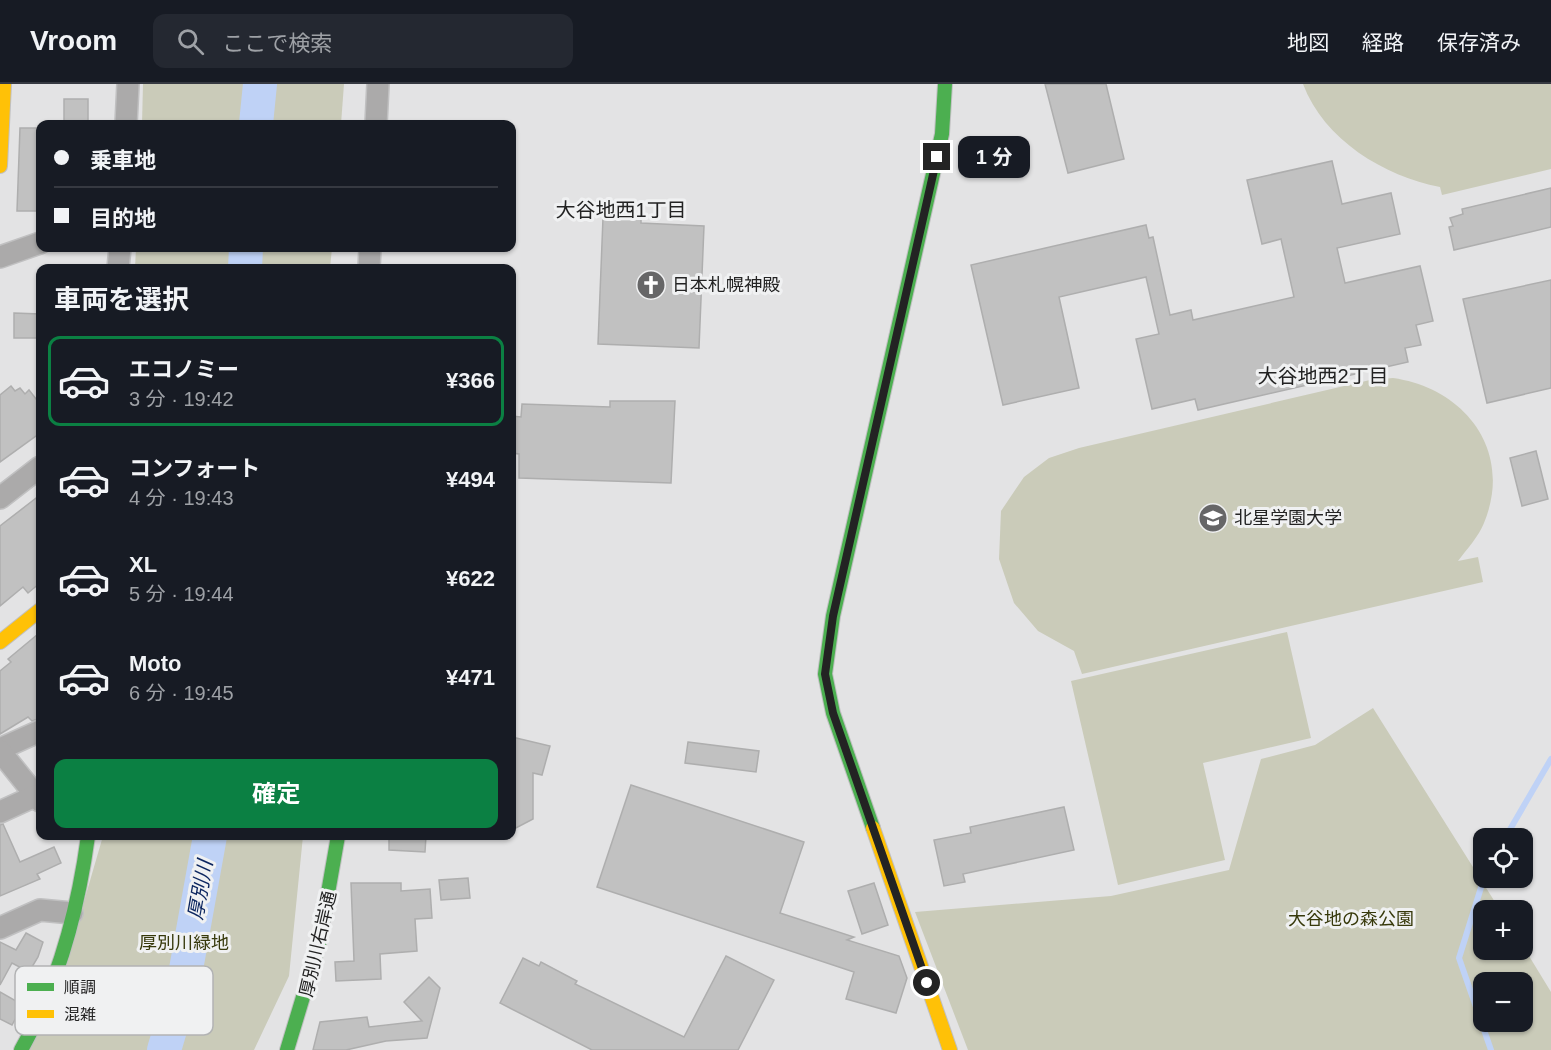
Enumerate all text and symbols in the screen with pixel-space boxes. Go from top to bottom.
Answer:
search box [153,14,573,68]
text: Vroom [30,25,117,56]
icon: search [174,25,207,58]
text: ここで検索 [222,31,332,56]
text: 地図 [1287,31,1329,54]
text: 経路 [1362,31,1404,54]
text: 保存済み [1437,31,1521,54]
callout: 1 分 [958,136,1030,178]
route end [923,143,950,170]
text: 1 分 [976,146,1012,168]
text: 乗車地 [90,148,156,173]
district label: 大谷地西1丁目 [555,199,687,221]
text: 目的地 [90,206,156,231]
church icon: 日本札幌神殿 [635,269,667,301]
place label: 日本札幌神殿 [672,275,780,295]
text: 車両を選択 [54,285,189,315]
icon: car [57,354,111,408]
text: エコノミー [129,357,239,382]
district label: 大谷地西2丁目 [1257,365,1389,387]
text: ¥366 [446,368,495,393]
text: 3 分 · 19:42 [129,388,234,410]
icon: car [57,453,111,507]
text: コンフォート [129,456,260,481]
text: ¥494 [446,467,495,492]
text: 4 分 · 19:43 [129,487,234,509]
school or university icon: 北星学園大学 [1197,502,1229,534]
place label: 北星学園大学 [1234,508,1342,528]
icon: car [57,552,111,606]
text: XL [129,552,157,577]
text: ¥622 [446,566,495,591]
text: 5 分 · 19:44 [129,583,234,605]
icon: car [57,651,111,705]
text: Moto [129,651,182,676]
text: ¥471 [446,665,495,690]
text: 6 分 · 19:45 [129,682,234,704]
button: 確定 [54,759,498,828]
map controls [1473,828,1533,1032]
button: locate [1473,828,1533,888]
water label: 厚別川 [184,857,216,921]
street label: 厚別川右岸通 [296,889,340,999]
button: + [1473,900,1533,960]
park label: 大谷地の森公園 [1288,909,1414,929]
park label: 厚別川緑地 [139,933,229,953]
legend [15,966,213,1035]
route start [913,969,940,996]
button: − [1473,972,1533,1032]
text: 順調 [64,979,96,996]
text: 混雑 [64,1006,96,1023]

